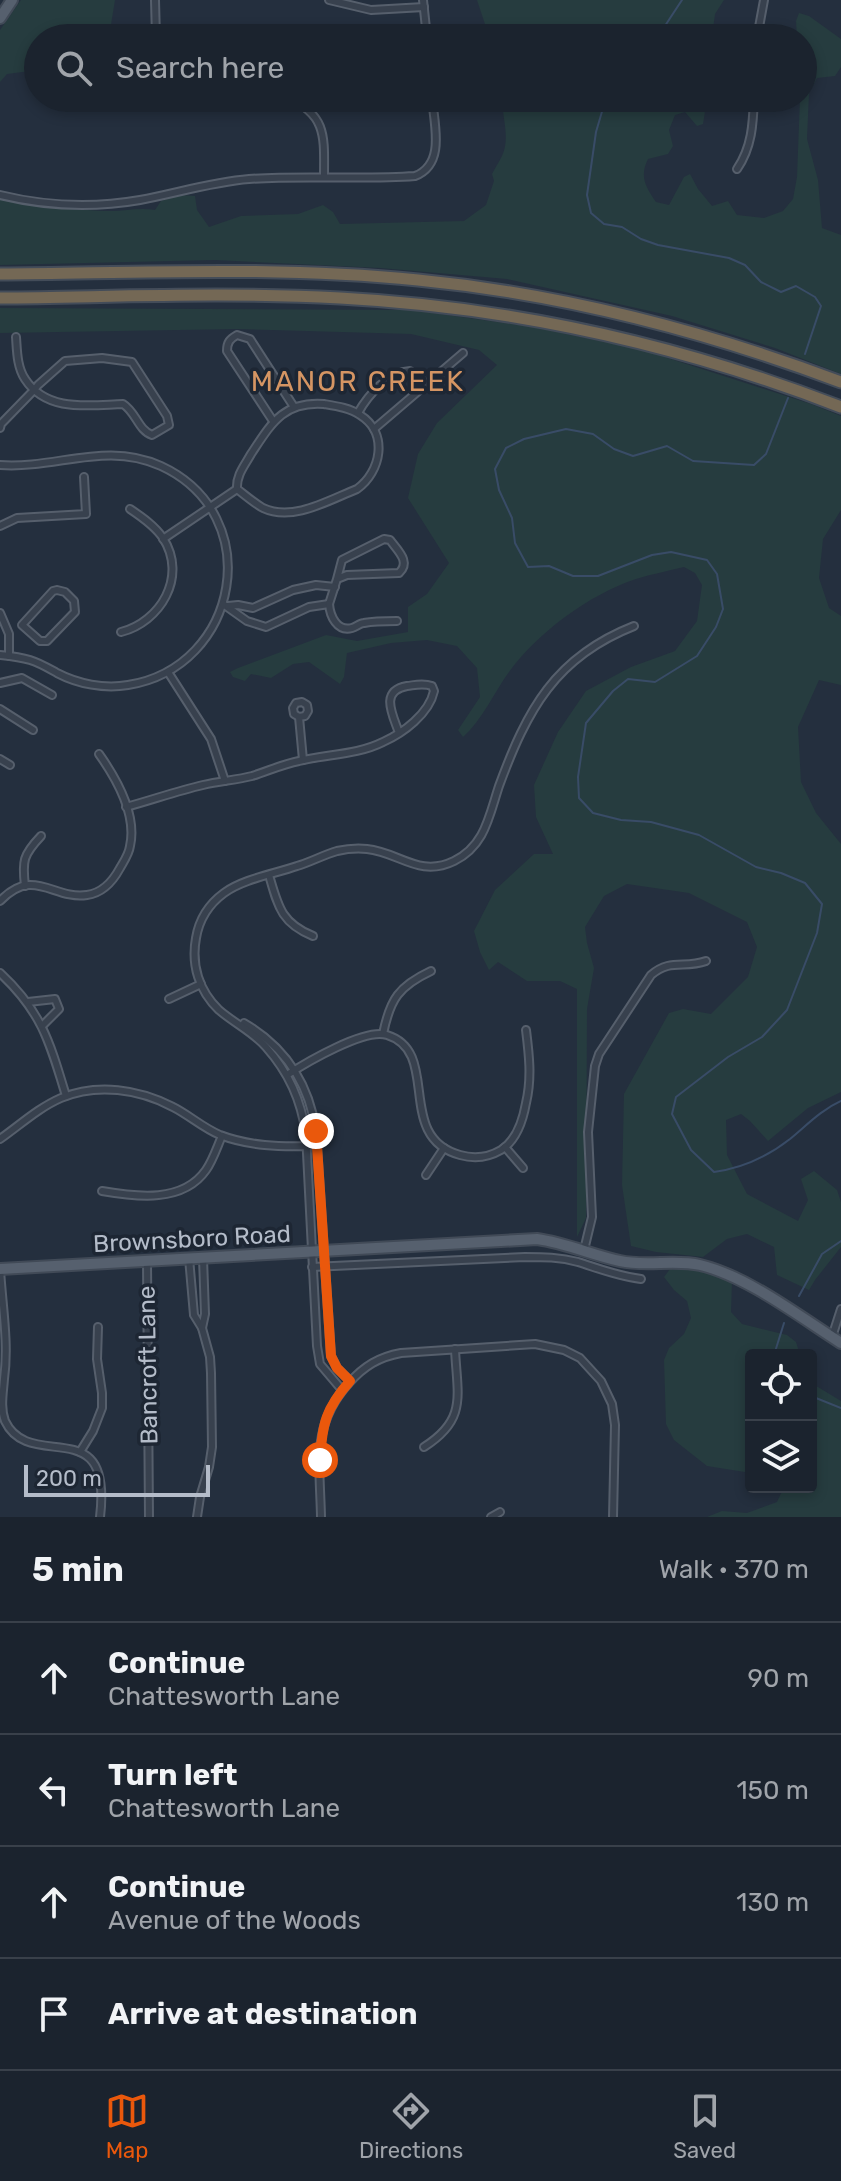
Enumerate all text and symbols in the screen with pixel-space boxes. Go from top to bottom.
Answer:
search box [24,24,817,112]
icon: search [52,46,96,90]
text: Search here [116,50,284,86]
district label: MANOR CREEK [251,365,465,398]
route end [298,1113,334,1149]
street label: Brownsboro Road [92,1220,292,1258]
street label: Bancroft Lane [133,1285,163,1445]
map controls [745,1349,817,1493]
button: locate [745,1349,817,1421]
button: layers [745,1421,817,1493]
route start [302,1442,338,1478]
scale bar [24,1461,210,1497]
text: 200 m [36,1465,102,1492]
text: 5 min [32,1549,124,1590]
text: Walk · 370 m [659,1554,809,1585]
text: Continue [108,1645,245,1681]
icon: ahead [32,1656,76,1700]
text: 90 m [748,1663,809,1694]
text: Chattesworth Lane [108,1681,340,1712]
text: Turn left [108,1757,238,1793]
icon: left [32,1768,76,1812]
text: 150 m [736,1775,809,1806]
text: Chattesworth Lane [108,1793,340,1824]
text: Continue [108,1869,245,1905]
icon: ahead [32,1880,76,1924]
text: 130 m [736,1887,809,1918]
text: Avenue of the Woods [108,1905,361,1936]
icon: arrive [32,1992,76,2036]
text: Arrive at destination [108,1996,418,2032]
tab: Map [105,2089,149,2164]
tab: Directions [359,2089,463,2164]
tab: Saved [673,2089,736,2164]

